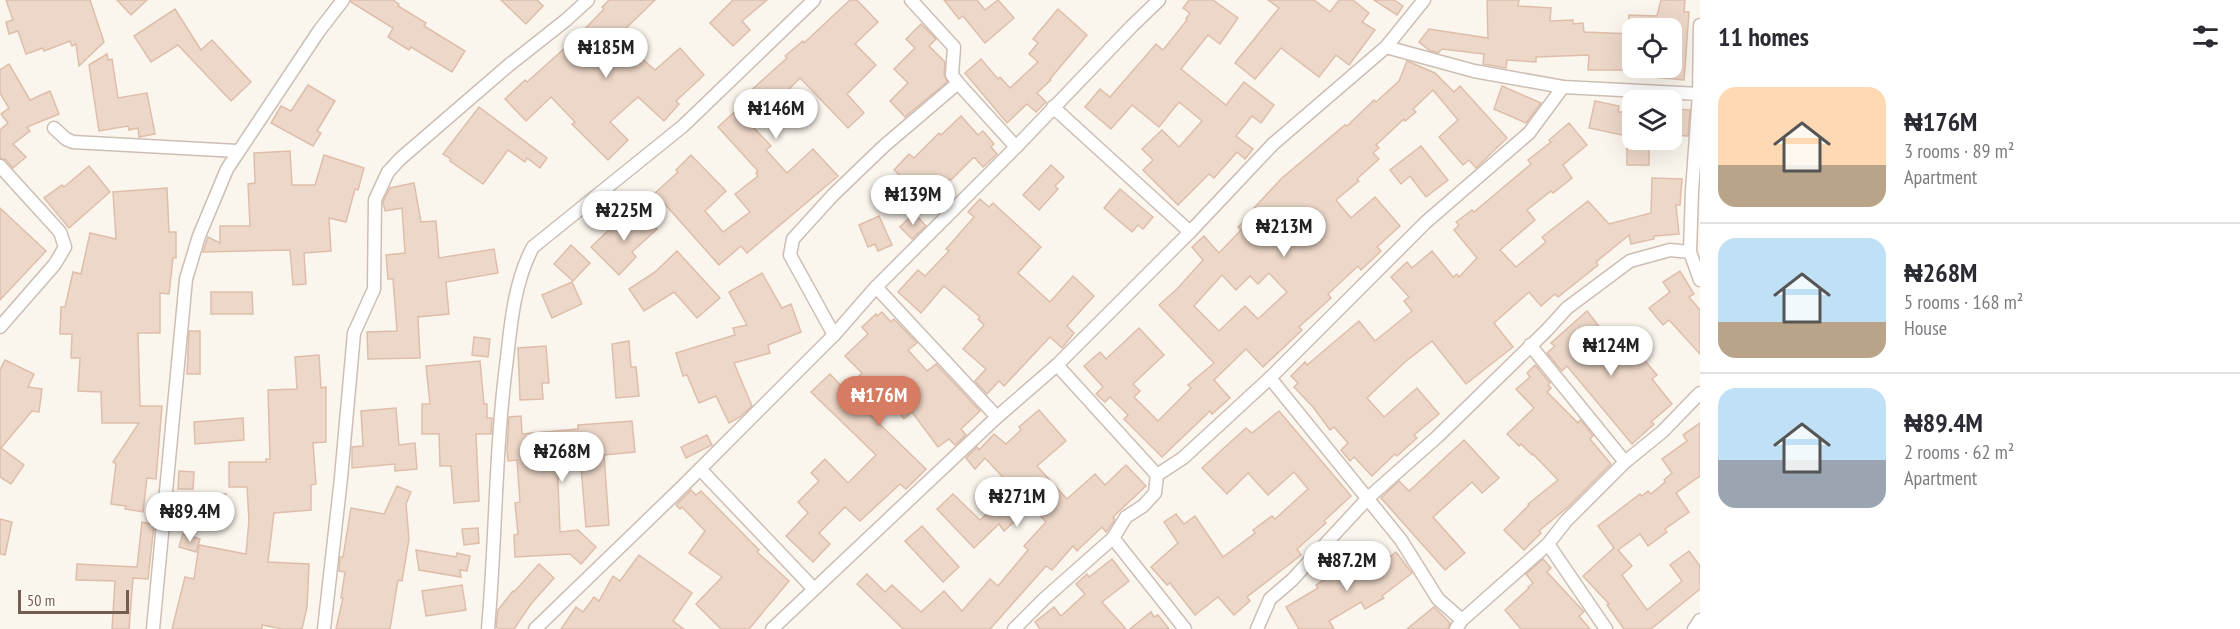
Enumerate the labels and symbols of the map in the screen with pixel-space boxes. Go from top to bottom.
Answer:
pin: ₦185M [564,28,648,79]
pin: ₦146M [734,89,818,140]
pin: ₦139M [871,175,955,226]
pin: ₦225M [582,191,666,242]
pin: ₦213M [1242,207,1326,258]
pin: ₦124M [1569,326,1653,377]
pin: ₦176M [837,376,921,427]
pin: ₦268M [520,432,604,483]
pin: ₦271M [975,477,1059,528]
pin: ₦89.4M [141,492,239,543]
pin: ₦87.2M [1298,541,1396,592]
scale bar [18,587,129,614]

